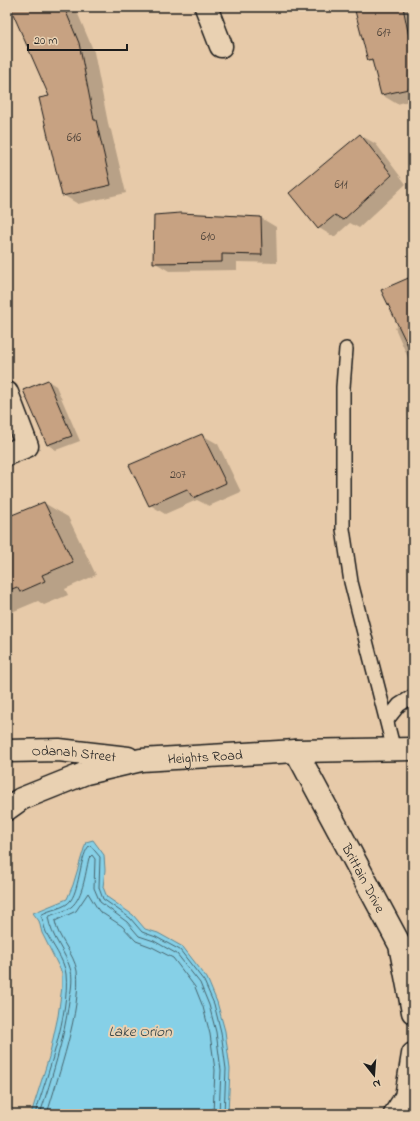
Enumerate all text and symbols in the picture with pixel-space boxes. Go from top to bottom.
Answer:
house number: 617 [377,24,391,42]
scale bar [28,26,127,52]
text: 20 m [34,32,57,50]
house number: 616 [67,129,82,147]
house number: 611 [335,176,348,194]
house number: 610 [201,228,215,246]
house number: 207 [170,466,186,484]
street label: Odanah Street [32,741,117,769]
street label: Heights Road [167,745,244,771]
street label: Brittain Drive [335,840,390,917]
water label: Lake Orion [108,1021,172,1043]
north arrow [354,1055,394,1095]
text: N [371,1075,383,1092]

